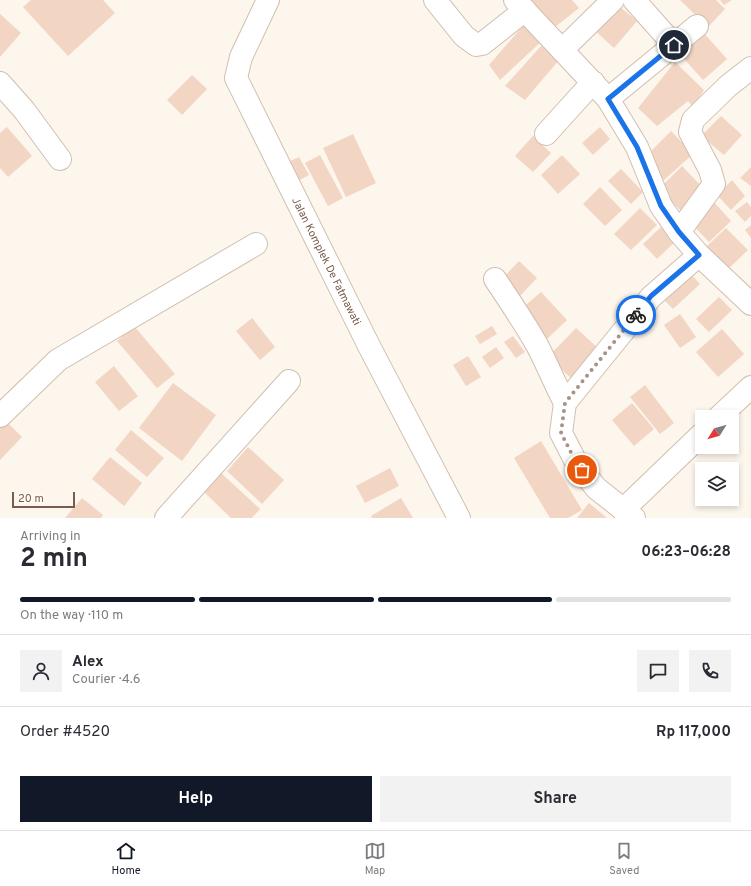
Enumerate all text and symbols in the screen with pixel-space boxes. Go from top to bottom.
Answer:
pin [657,28,691,62]
icon: home [663,34,685,56]
street label: Jalan Komplek De Fatmawati [288,195,364,328]
courier [616,295,656,335]
icon: bike [625,304,647,326]
north arrow [695,410,739,454]
map controls [695,410,739,506]
pin [565,453,599,487]
icon: bag [571,459,593,481]
button: layers [695,462,739,506]
scale bar [12,490,75,509]
text: 20 m [18,492,44,506]
text: Arriving in [20,529,81,545]
text: 2 min [20,543,88,576]
text: 06:23–06:28 [641,543,731,562]
text: On the way · 110 m [20,608,123,624]
button: person [20,650,62,692]
button: chat [637,650,679,692]
button: phone [689,650,731,692]
text: Alex [72,653,104,672]
text: Courier · 4.6 [72,672,140,688]
text: Order #4520 [20,723,110,742]
text: Rp 117,000 [656,723,731,742]
button: Help [20,776,372,822]
button: Share [380,776,731,822]
tab: Home [112,840,141,878]
tab: Map [364,840,386,878]
tab: Saved [609,840,639,878]

